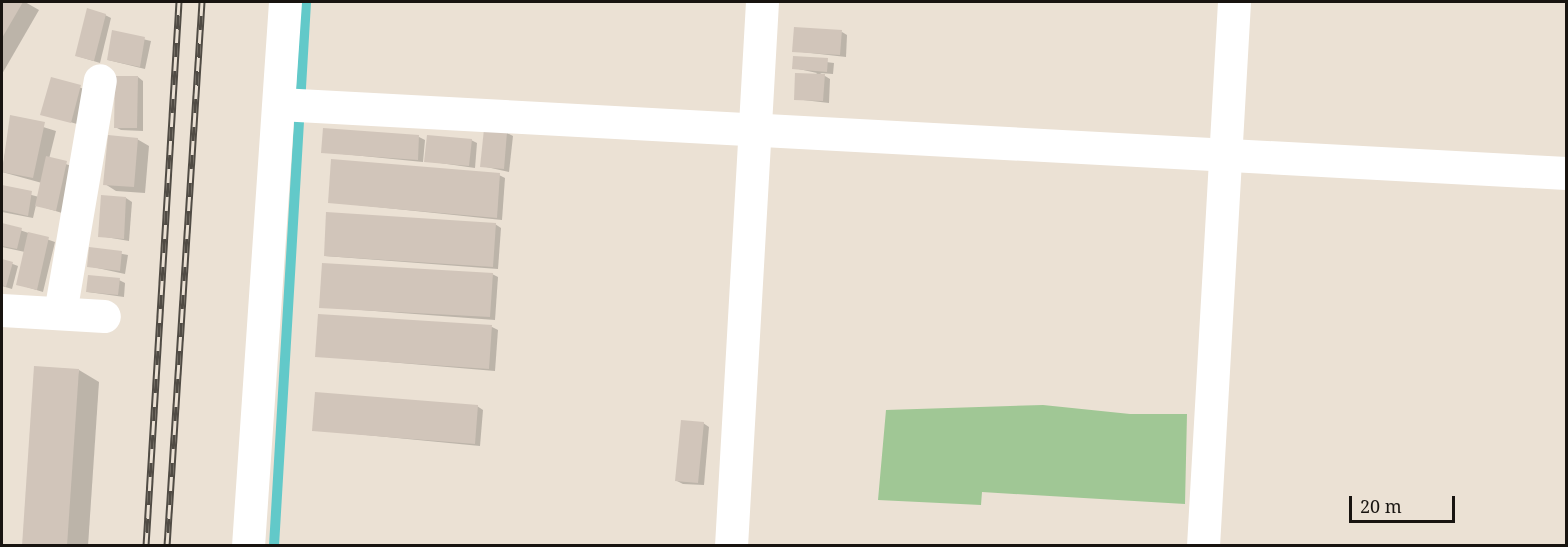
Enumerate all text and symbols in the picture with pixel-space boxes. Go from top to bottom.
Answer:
scale bar [1352,484,1458,522]
text: 20 m [1360,494,1402,518]

